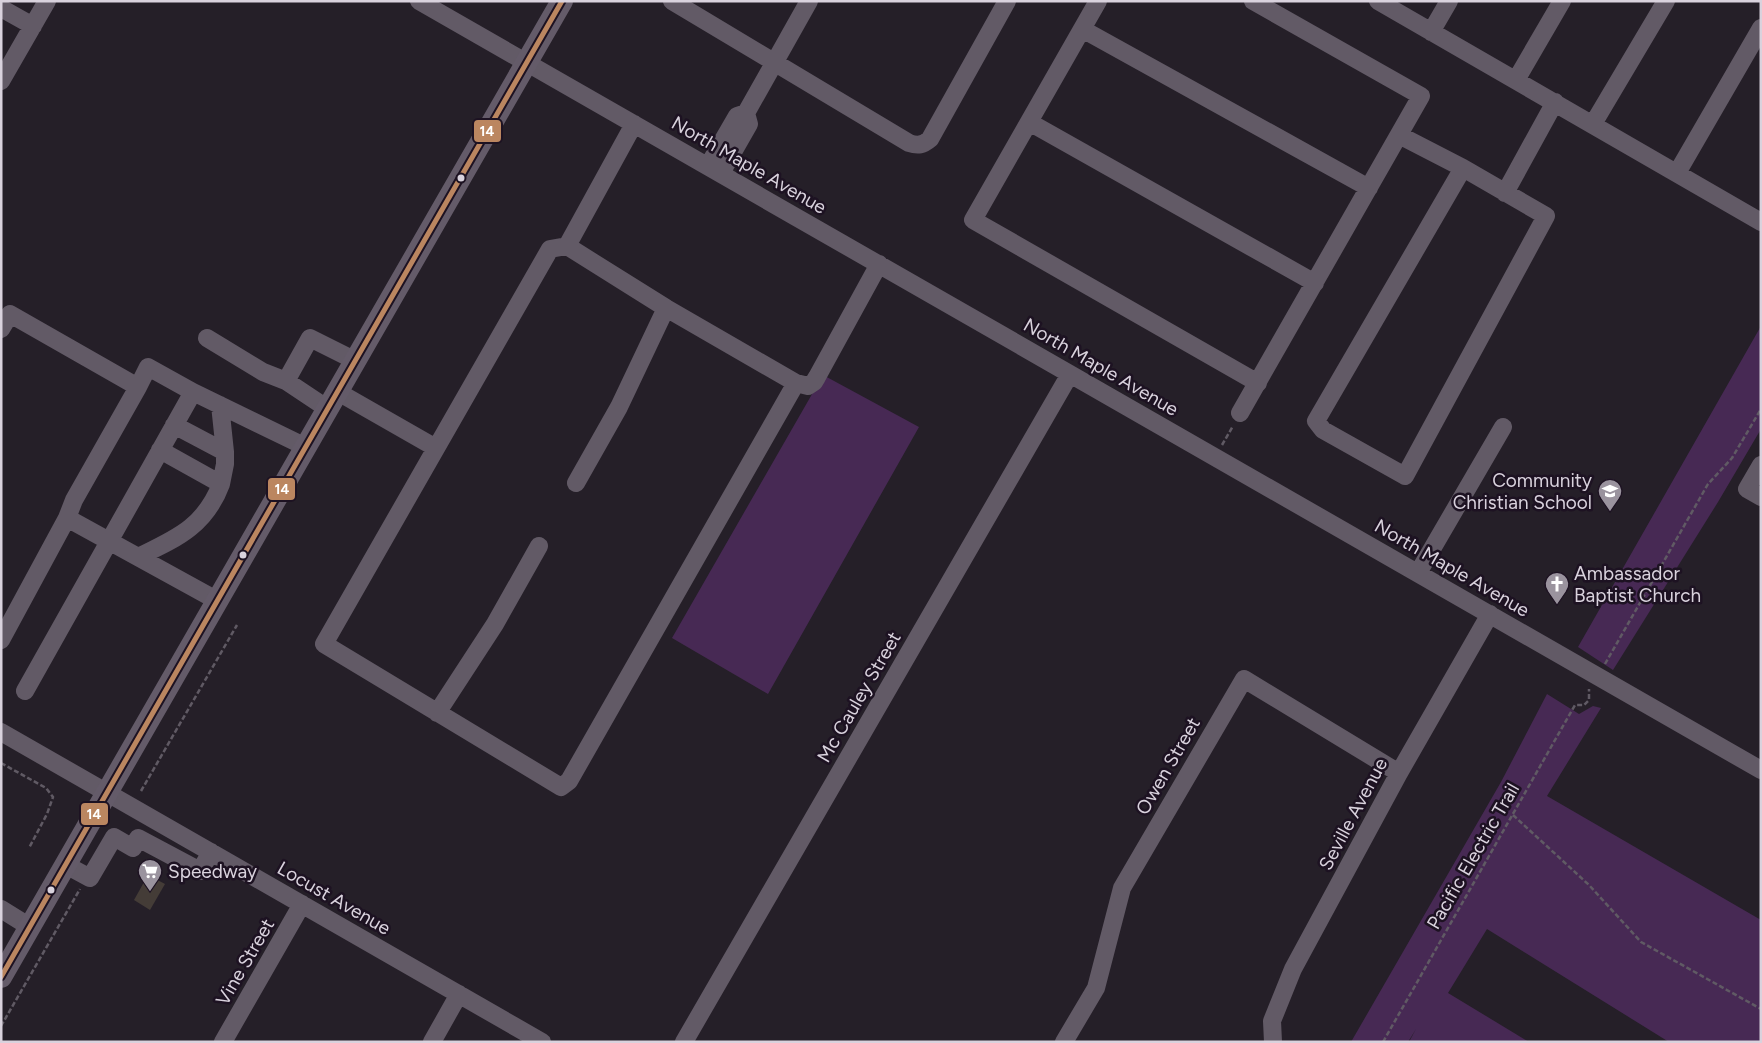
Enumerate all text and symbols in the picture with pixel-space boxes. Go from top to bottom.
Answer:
street label: North Maple Avenue [667,111,831,219]
line badge: 14 [473,119,502,143]
text: 14 [480,123,495,140]
unlabelled marker [456,173,466,183]
street label: North Maple Avenue [1019,313,1183,421]
place label: Community Christian School [1453,469,1592,514]
line badge: 14 [267,477,296,501]
school or university icon: Community Christian School [1597,478,1623,512]
text: 14 [275,481,290,498]
street label: North Maple Avenue [1370,514,1534,622]
unlabelled marker [238,550,248,560]
place label: Ambassador Baptist Church [1574,562,1701,607]
church icon: Ambassador Baptist Church [1544,571,1570,605]
street label: Mc Cauley Street [812,627,906,767]
street label: Owen Street [1131,713,1205,819]
street label: Seville Avenue [1314,754,1392,874]
street label: Pacific Electric Trail [1422,779,1524,933]
line badge: 14 [80,802,109,826]
text: 14 [87,806,102,823]
street label: Locust Avenue [273,856,395,940]
supermarket icon: Speedway [137,858,163,892]
place label: Speedway [168,860,257,883]
unlabelled marker [46,885,56,895]
street label: Vine Street [211,914,279,1010]

